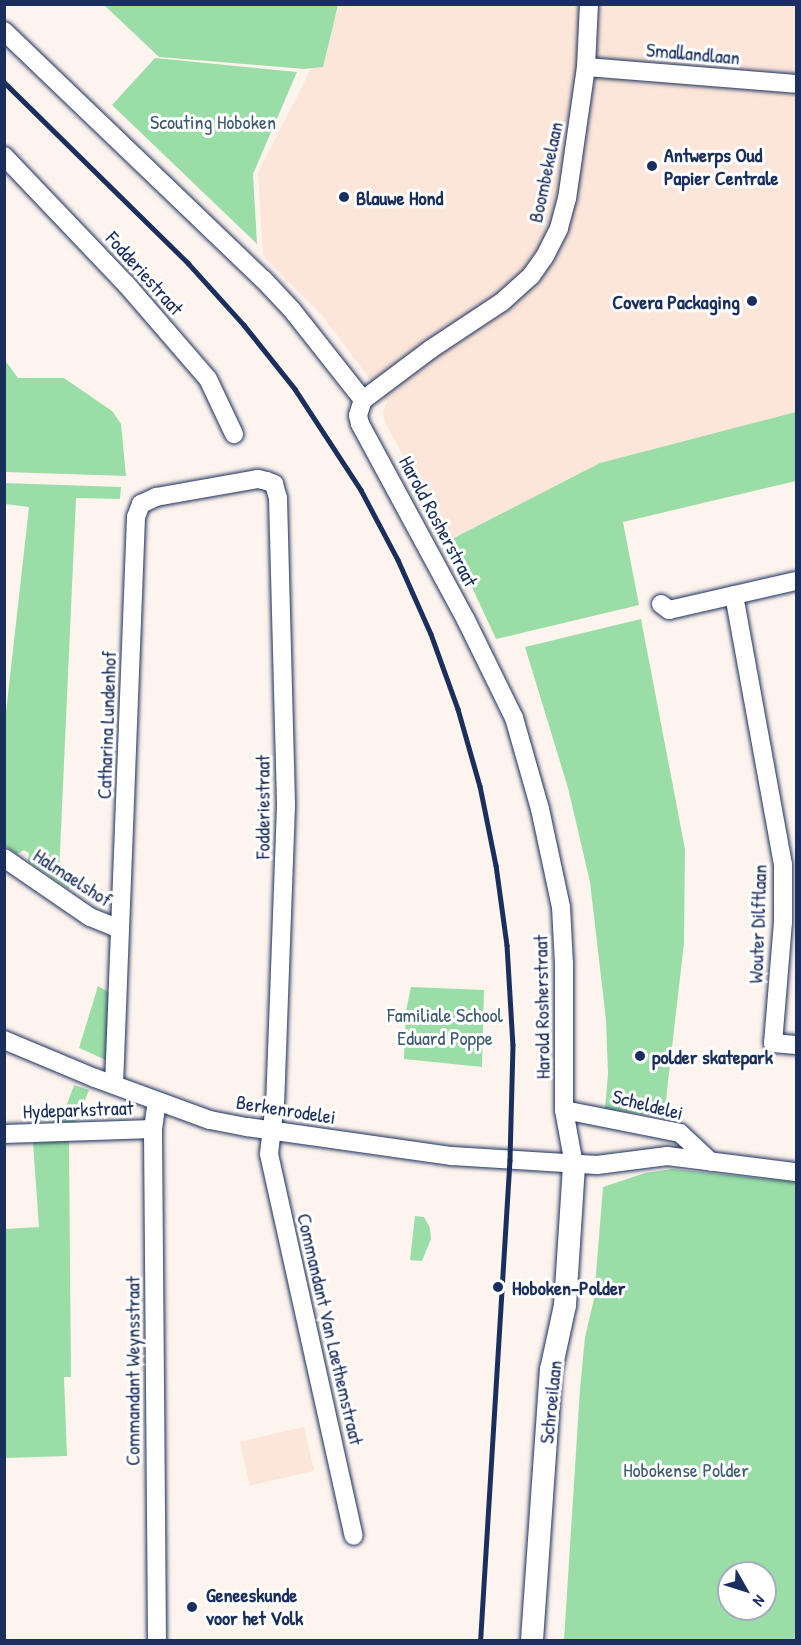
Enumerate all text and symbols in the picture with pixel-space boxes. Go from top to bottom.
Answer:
street label: Smallandlaan [645,37,741,69]
park label: Scouting Hoboken [150,109,276,133]
street label: Boombekelaan [523,119,567,225]
place label: Antwerps Oud Papier Centrale [664,142,778,189]
marker: Antwerps Oud Papier Centrale [645,159,659,173]
place label: Blauwe Hond [356,185,443,209]
marker: Blauwe Hond [337,190,351,204]
street label: Fodderiestraat [101,226,189,320]
place label: Covera Packaging [612,289,740,313]
marker: Covera Packaging [745,294,759,308]
street label: Harold Rosherstraat [395,452,483,590]
street label: Catharina Lundenhof [91,650,121,800]
street label: Fodderiestraat [250,755,274,859]
street label: Halmaelshof [29,843,117,911]
street label: Wouter Dilftlaan [743,864,771,984]
street label: Harold Rosherstraat [528,935,554,1079]
park label: Familiale School Eduard Poppe [387,1003,503,1050]
place label: polder skatepark [652,1044,773,1068]
marker: polder skatepark [633,1049,647,1063]
street label: Scheldelei [610,1084,686,1124]
street label: Berkenrodelei [235,1089,337,1129]
street label: Hydeparkstraat [22,1095,134,1123]
street label: Commandant Van Laethemstraat [293,1211,369,1447]
place label: Hoboken-Polder [512,1275,626,1299]
street label: Commandant Weynsstraat [120,1276,144,1466]
marker: Hoboken-Polder [489,1278,507,1296]
street label: Schroeilaan [534,1359,566,1445]
park label: Hobokense Polder [623,1457,749,1481]
north arrow [717,1561,777,1621]
place label: Geneeskunde voor het Volk [206,1583,303,1630]
text: N [748,1591,771,1611]
marker: Geneeskunde voor het Volk [183,1598,201,1616]

